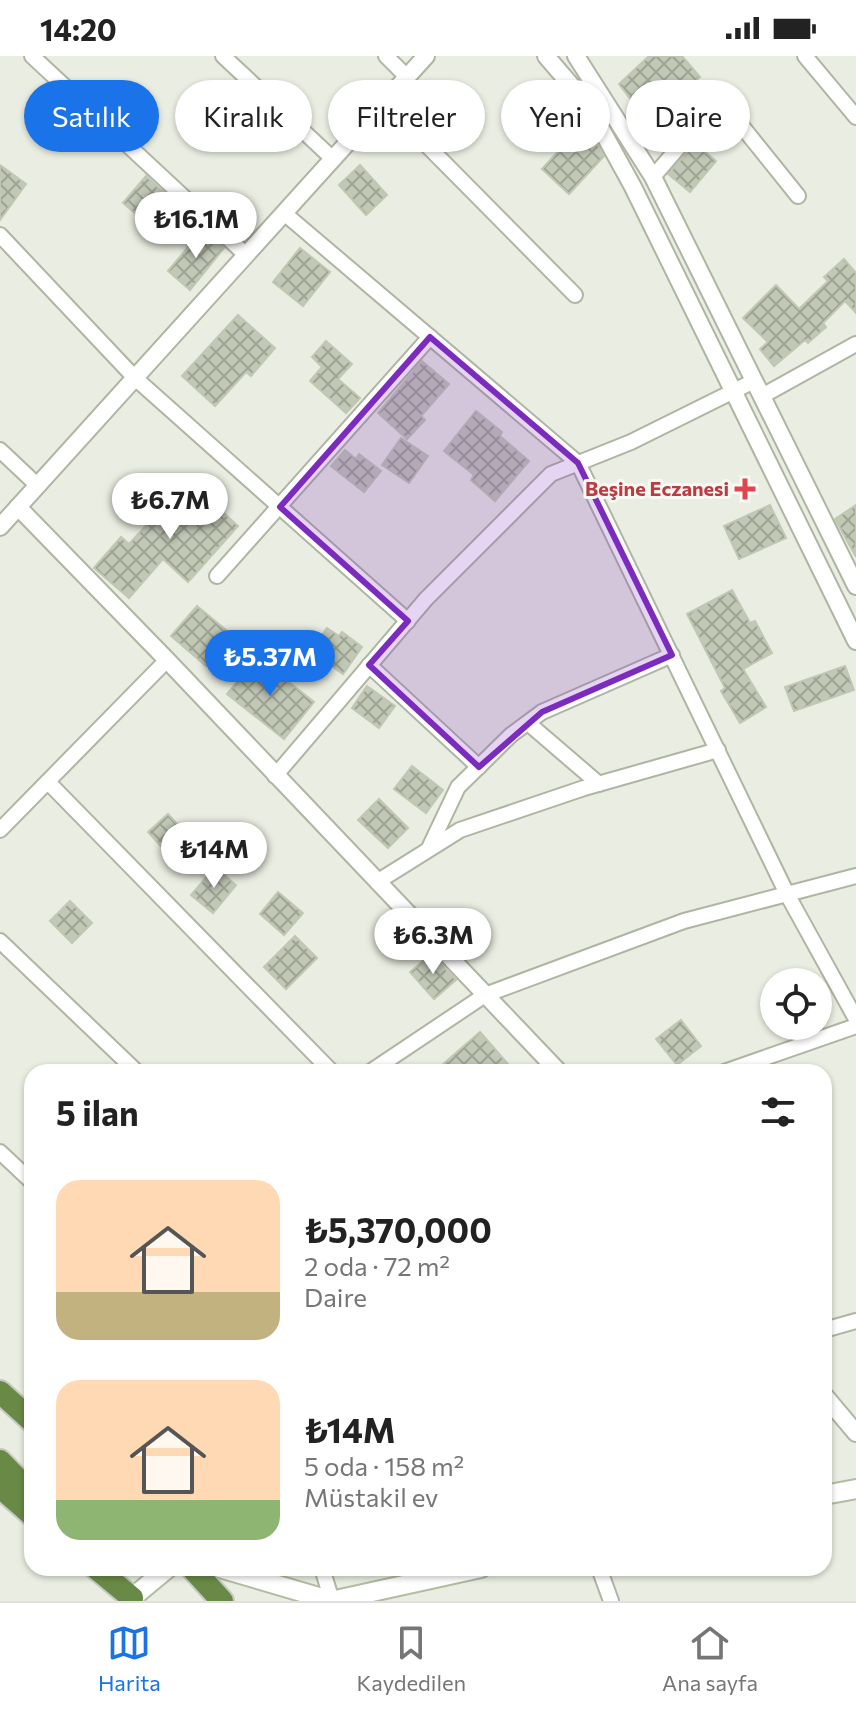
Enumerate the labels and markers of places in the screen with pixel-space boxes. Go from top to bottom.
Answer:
pin: ₺16.1M [131,192,261,260]
pin: ₺6.7M [114,473,226,541]
place label: Beşine Eczanesi [585,476,729,500]
marker: Beşine Eczanesi [736,480,754,498]
pin: ₺5.37M [205,630,335,698]
pin: ₺14M [167,822,261,890]
pin: ₺6.3M [377,908,489,976]

